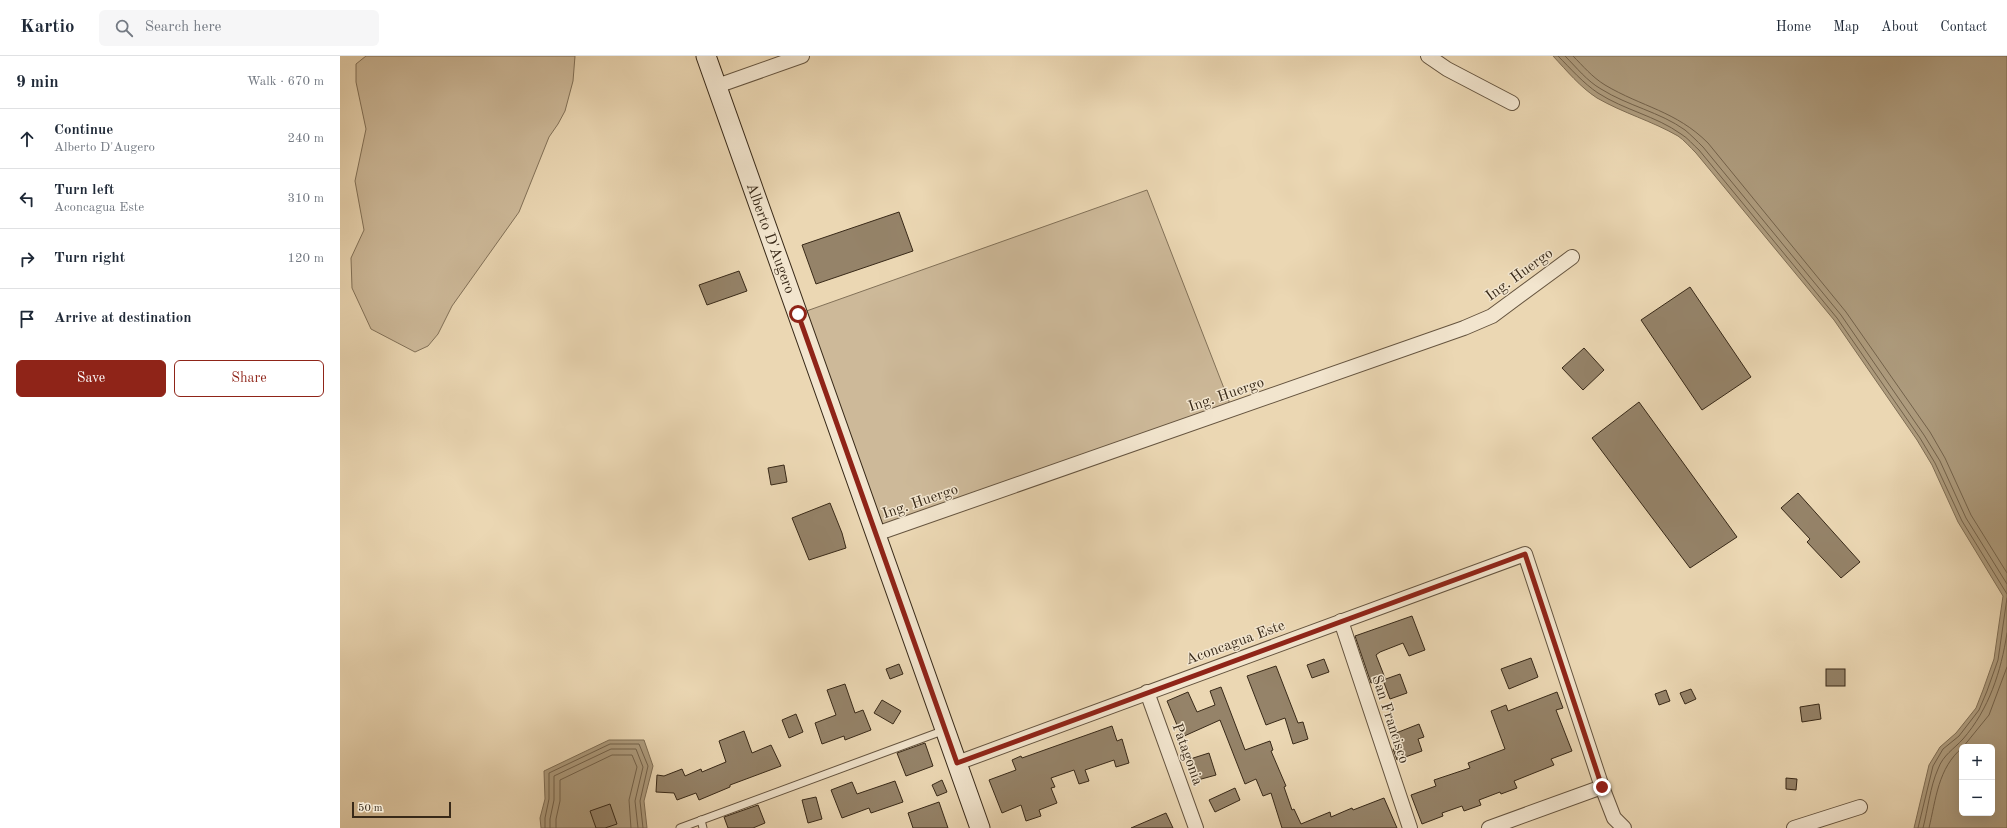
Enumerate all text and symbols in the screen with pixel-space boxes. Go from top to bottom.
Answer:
search box [99,10,379,46]
icon: search [113,17,135,39]
text: Kartio [20,18,75,37]
text: Search here [145,20,221,35]
text: Home [1776,20,1811,34]
text: Map [1833,20,1859,34]
text: About [1881,20,1918,34]
text: Contact [1940,20,1987,34]
text: 9 min [16,74,59,91]
text: Walk · 670 m [247,75,324,88]
text: Continue [54,123,113,138]
icon: ahead [16,128,38,150]
text: 240 m [287,132,324,145]
text: Alberto D'Augero [54,141,155,154]
street label: Alberto D'Augero [743,181,797,296]
text: Turn left [54,183,114,198]
icon: left [16,188,38,210]
text: 310 m [287,192,324,205]
text: Aconcagua Este [54,201,144,214]
street label: Ing. Huergo [1484,246,1556,304]
icon: right [16,248,38,270]
text: Turn right [54,251,125,266]
text: 120 m [287,252,324,265]
route start [789,305,807,323]
icon: arrive [16,308,38,330]
text: Arrive at destination [54,311,192,326]
button: Save [16,360,166,397]
button: Share [174,360,324,397]
street label: Ing. Huergo [1187,375,1266,415]
street label: Ing. Huergo [881,482,960,522]
street label: Aconcagua Este [1184,619,1287,668]
street label: San Francisco [1368,673,1411,765]
street label: Patagonia [1168,722,1205,788]
map controls [1959,744,1995,816]
button: + [1959,744,1995,780]
route end [1593,778,1611,796]
button: − [1959,780,1995,816]
scale bar [352,800,451,819]
text: 50 m [358,803,383,814]

